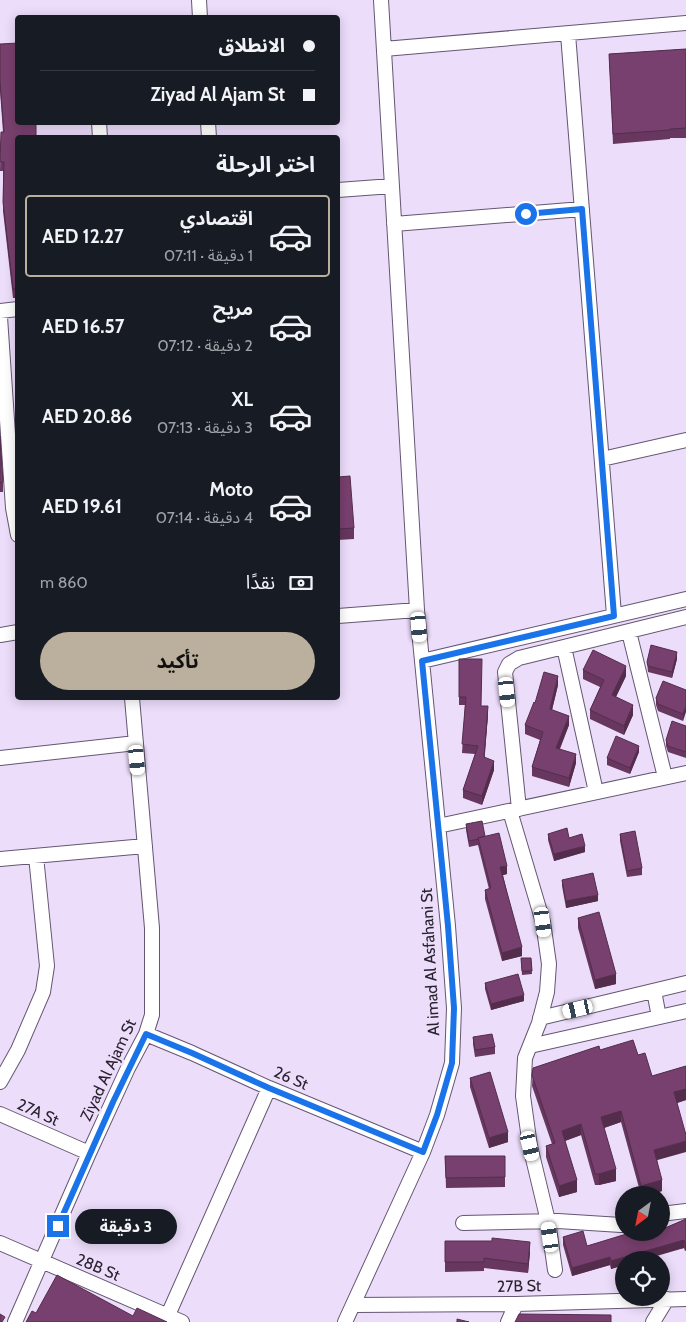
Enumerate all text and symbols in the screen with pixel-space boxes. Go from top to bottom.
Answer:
text: الانطلاق [219,34,285,57]
text: Ziyad Al Ajam St [150,83,285,106]
text: اختر الرحلة [216,151,315,178]
route start [515,203,537,225]
text: اقتصادي [180,207,253,230]
icon: car [268,214,313,259]
text: AED 12.27 [42,225,124,248]
text: 1 دقيقة · 07:11 [164,246,253,265]
text: مريح [213,297,253,320]
icon: car [268,304,313,349]
text: AED 16.57 [42,315,124,338]
text: 2 دقيقة · 07:12 [158,336,253,355]
text: XL [232,388,253,411]
icon: car [268,394,313,439]
text: AED 20.86 [42,405,132,428]
text: 3 دقيقة · 07:13 [157,418,253,437]
text: Moto [209,478,253,501]
icon: car [268,484,313,529]
text: AED 19.61 [42,495,122,518]
text: 4 دقيقة · 07:14 [156,508,253,527]
icon: cash [287,569,315,597]
text: نقدًا [246,571,275,594]
text: 860 m [40,573,88,592]
car [410,611,427,643]
button: تأكيد [40,632,315,690]
car [497,676,516,708]
car [128,744,145,776]
street label: Al imad Al Asfahani St [417,887,443,1036]
car [533,906,552,938]
car [561,998,594,1020]
street label: Ziyad Al Ajam St [76,1015,140,1124]
street label: 26 St [271,1062,312,1094]
street label: 27A St [14,1094,62,1130]
car [519,1130,540,1162]
north arrow [615,1186,670,1241]
map controls [615,1186,670,1306]
callout: 3 دقيقة [76,1208,178,1244]
route end [47,1215,69,1237]
text: 3 دقيقة [100,1217,152,1236]
car [540,1221,559,1253]
street label: 28B St [73,1249,123,1285]
button: locate [615,1251,670,1306]
street label: 27B St [497,1276,542,1296]

